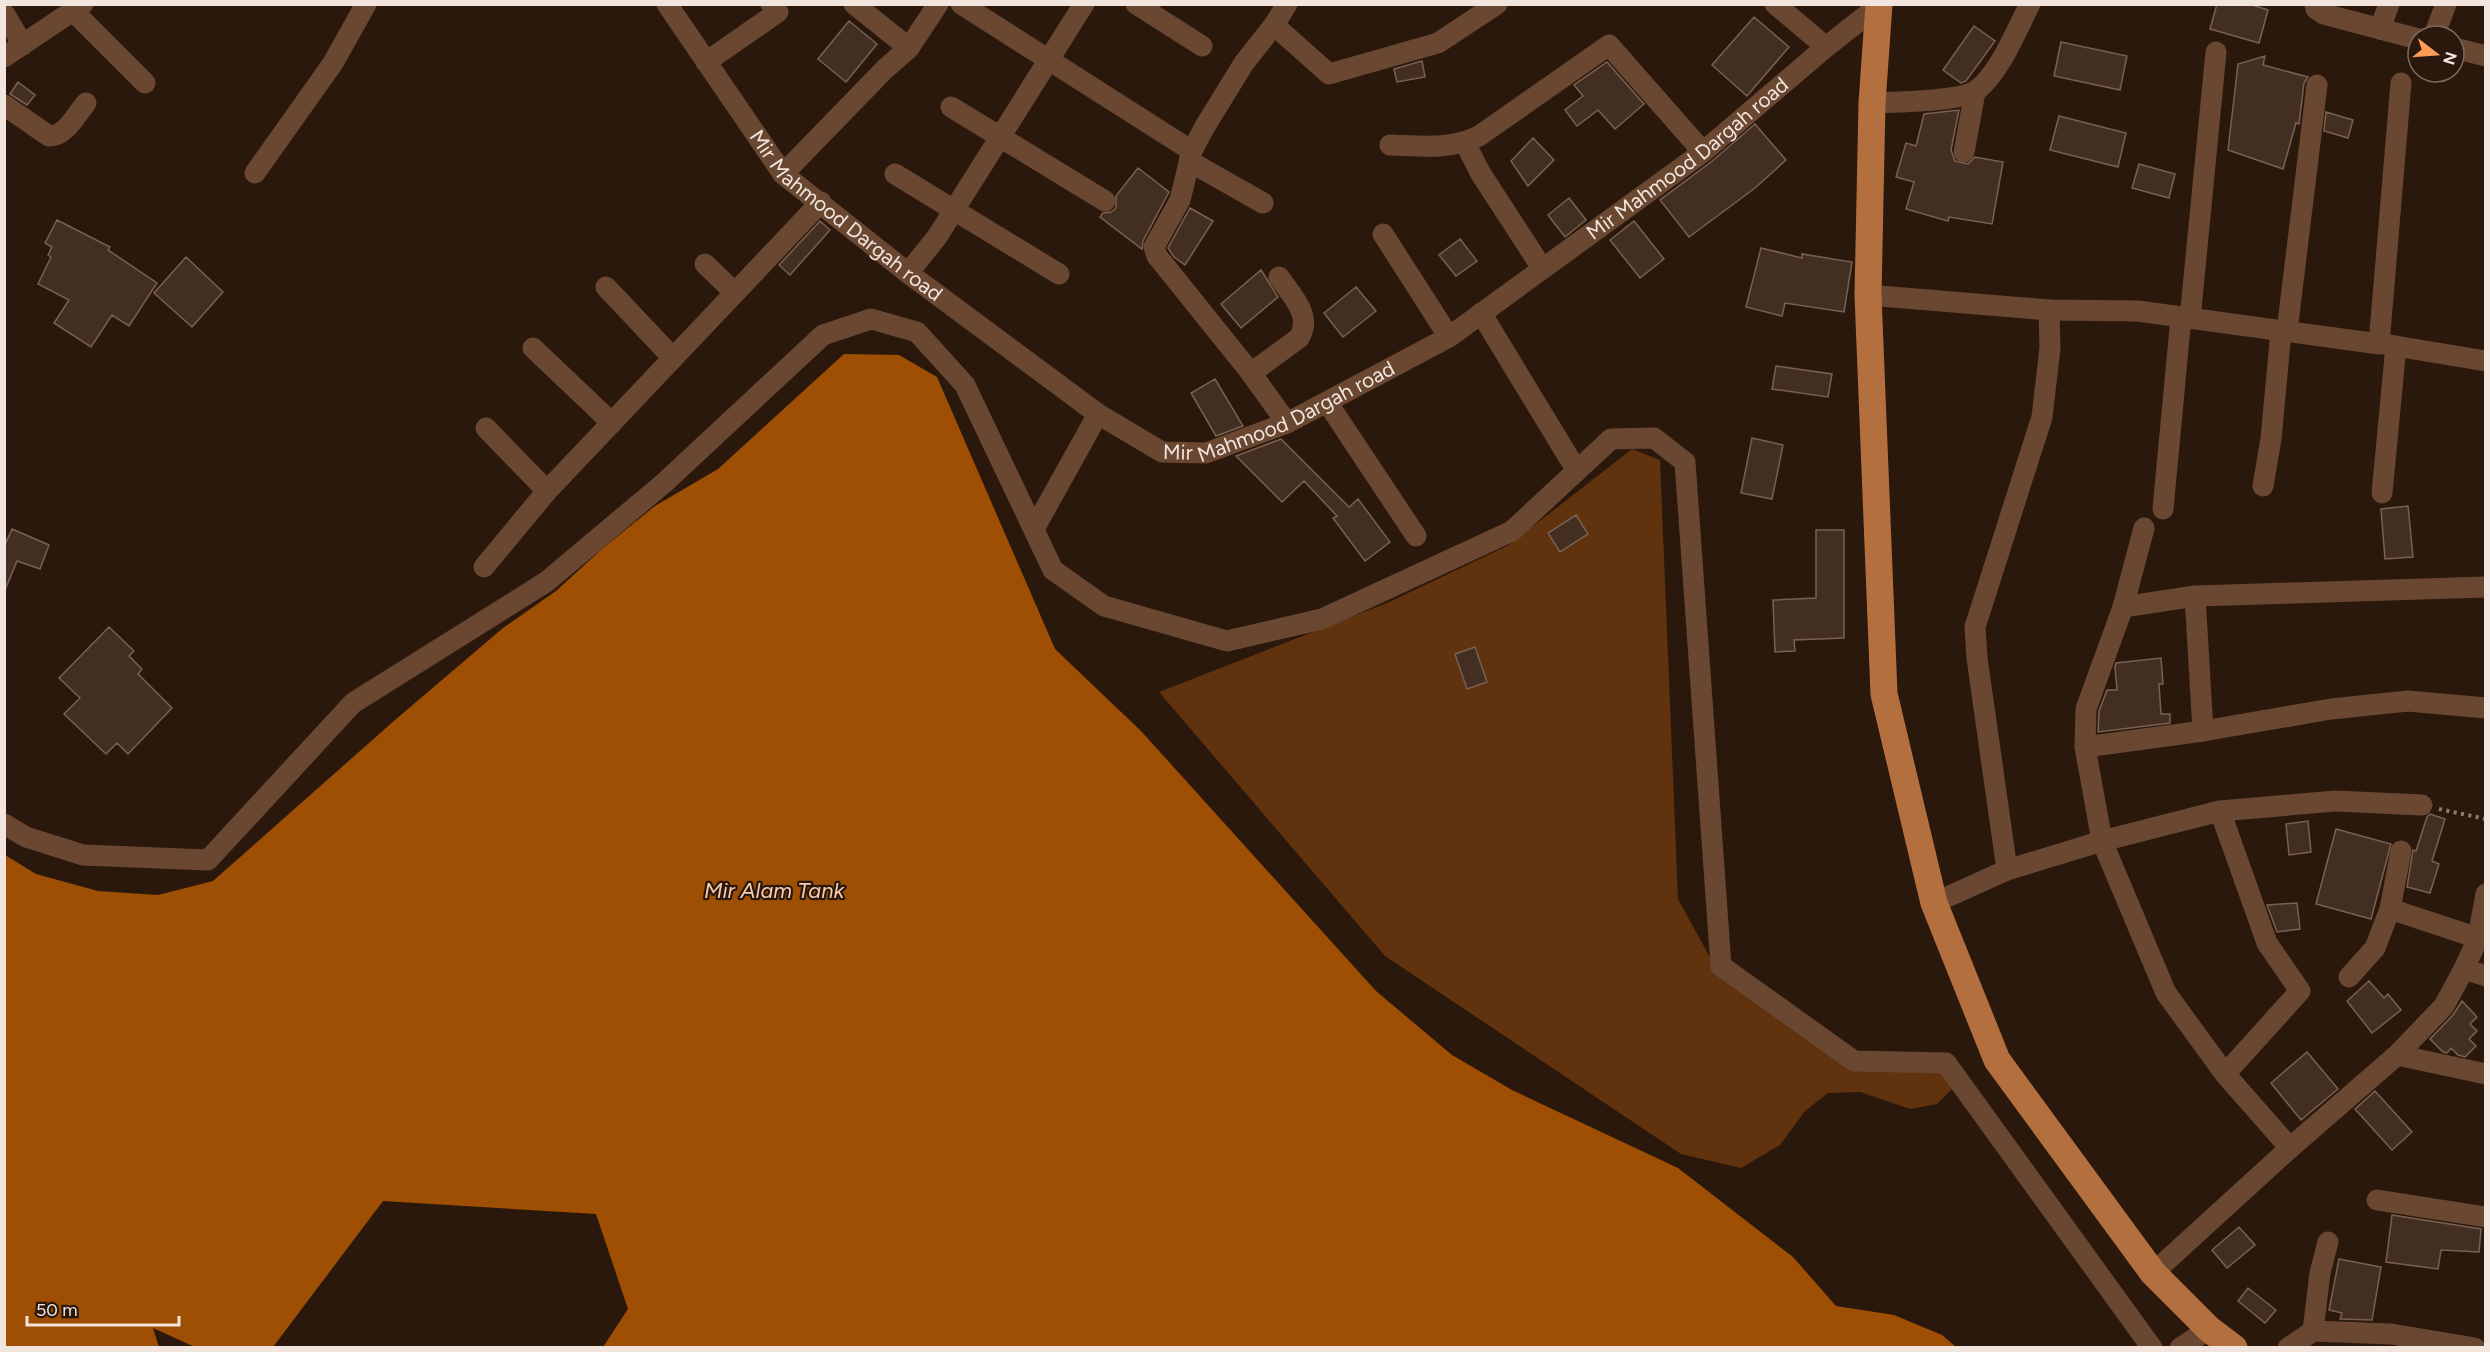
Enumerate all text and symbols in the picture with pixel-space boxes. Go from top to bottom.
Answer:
north arrow [2406,24,2466,84]
text: N [2439,50,2461,67]
street label: Mir Mahmood Dargah road [1581,72,1793,245]
street label: Mir Mahmood Dargah road [745,125,947,306]
street label: Mir Mahmood Dargah road [1163,355,1399,467]
water label: Mir Alam Tank [704,877,845,904]
scale bar [27,1289,178,1327]
text: 50 m [36,1299,78,1321]

